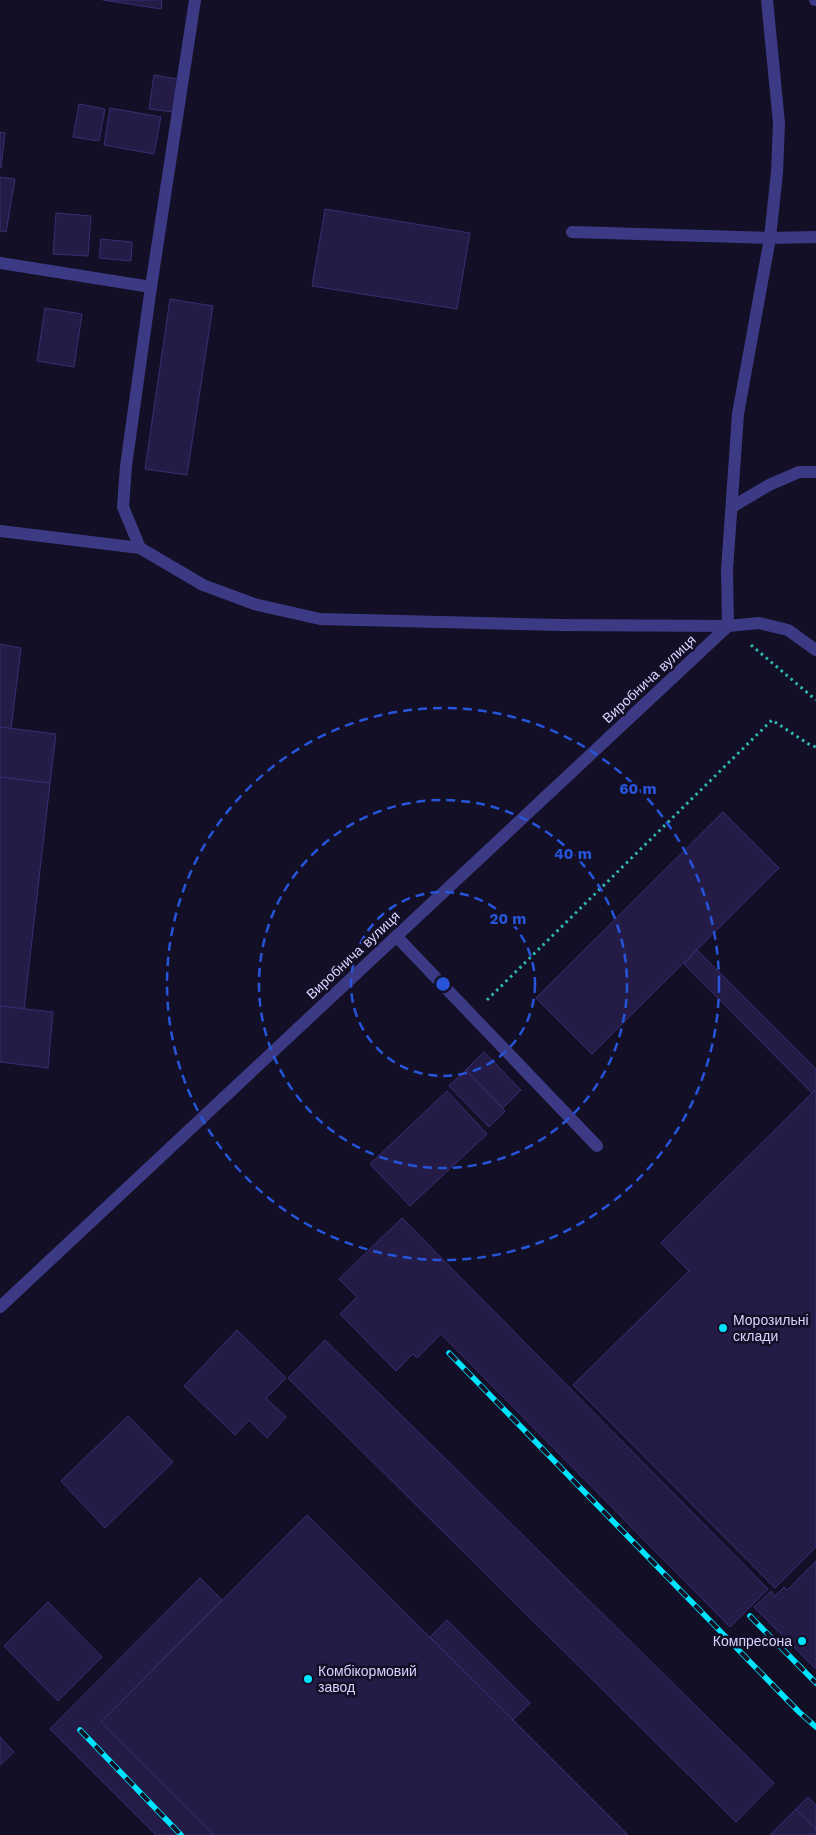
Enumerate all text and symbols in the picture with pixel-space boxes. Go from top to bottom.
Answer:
street label: Виробнича вулиця [599,632,699,726]
text: 60 m [619,780,657,798]
text: 40 m [554,845,592,863]
street label: Виробнича вулиця [303,908,403,1002]
text: 20 m [489,910,527,928]
centre of rings [434,975,452,993]
place label: Морозильні склади [733,1312,809,1344]
marker: Морозильні склади [717,1322,729,1334]
place label: Компресона [713,1633,792,1649]
marker: Компресона [796,1635,808,1647]
place label: Комбікормовий завод [318,1663,417,1695]
marker: Комбікормовий завод [302,1673,314,1685]

